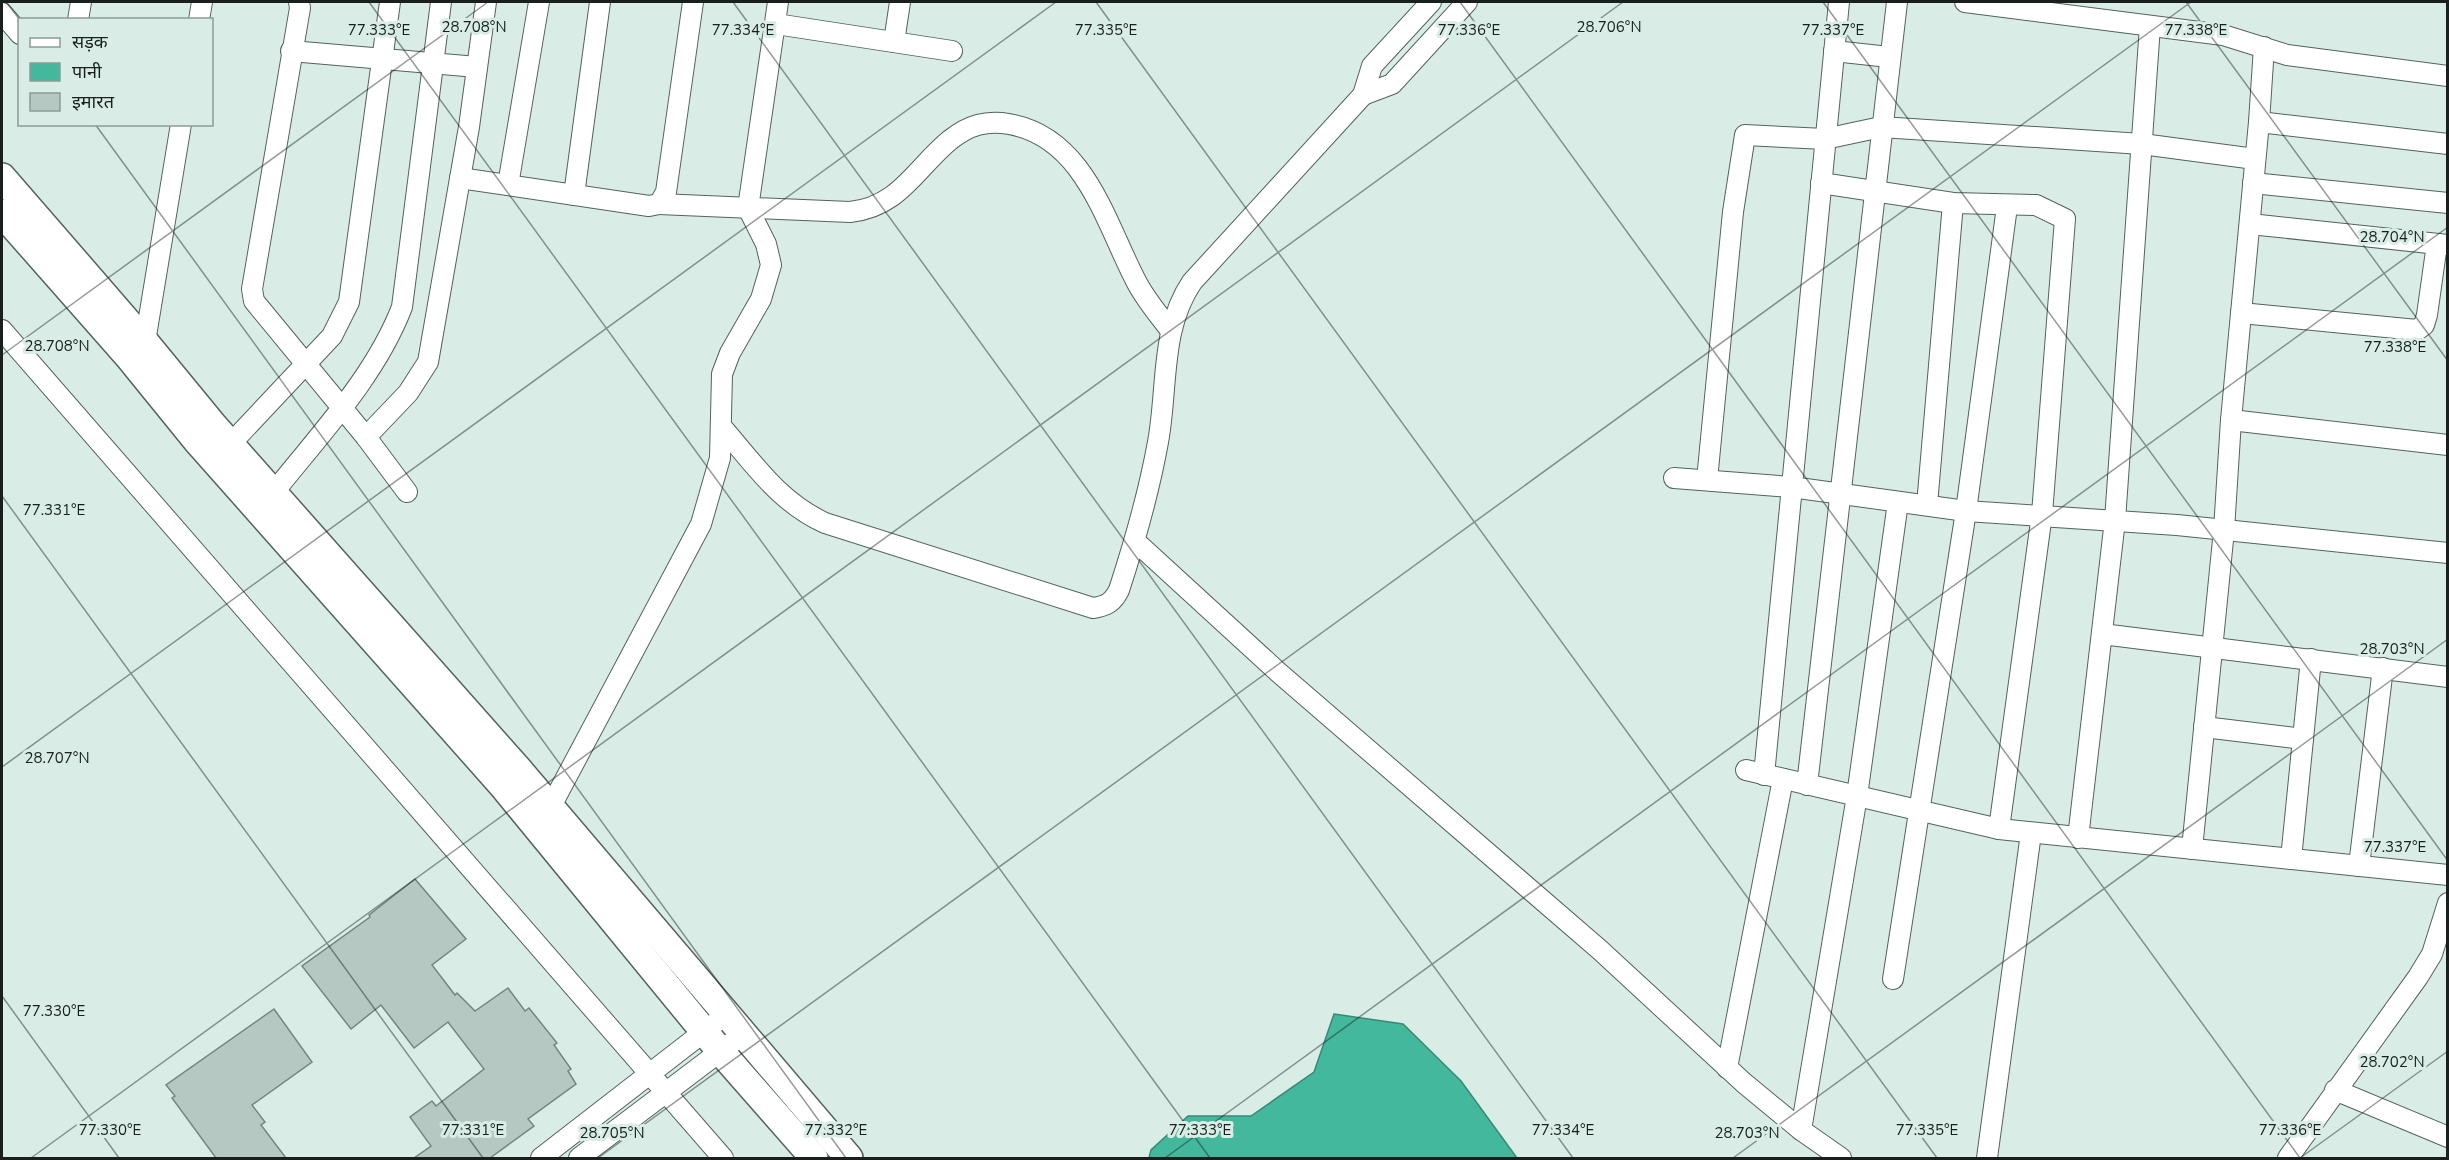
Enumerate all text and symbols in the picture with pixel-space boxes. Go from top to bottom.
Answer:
text: 28.708°N [441,17,507,37]
text: 28.706°N [1576,17,1642,37]
legend [18,18,213,126]
text: 77.333°E [348,20,410,40]
text: 77.334°E [712,20,774,40]
text: 77.335°E [1075,20,1137,40]
text: 77.336°E [1438,20,1500,40]
text: 77.337°E [1802,20,1864,40]
text: 77.338°E [2165,20,2227,40]
text: सड़क [72,30,109,54]
text: पानी [72,60,102,84]
text: इमारत [72,90,115,114]
text: 28.704°N [2359,227,2425,247]
text: 28.708°N [24,336,90,356]
text: 77.338°E [2364,337,2426,357]
text: 77.331°E [23,500,85,520]
text: 28.703°N [2359,639,2425,659]
text: 28.707°N [24,748,90,768]
text: 77.337°E [2364,837,2426,857]
text: 77.330°E [23,1001,85,1021]
text: 28.702°N [2359,1052,2425,1072]
text: 77.330°E [79,1120,141,1140]
text: 77.331°E [442,1120,504,1140]
text: 77.332°E [805,1120,867,1140]
text: 77.333°E [1169,1120,1231,1140]
text: 77.334°E [1532,1120,1594,1140]
text: 77.335°E [1896,1120,1958,1140]
text: 77.336°E [2259,1120,2321,1140]
text: 28.705°N [579,1123,645,1143]
text: 28.703°N [1714,1123,1780,1143]

